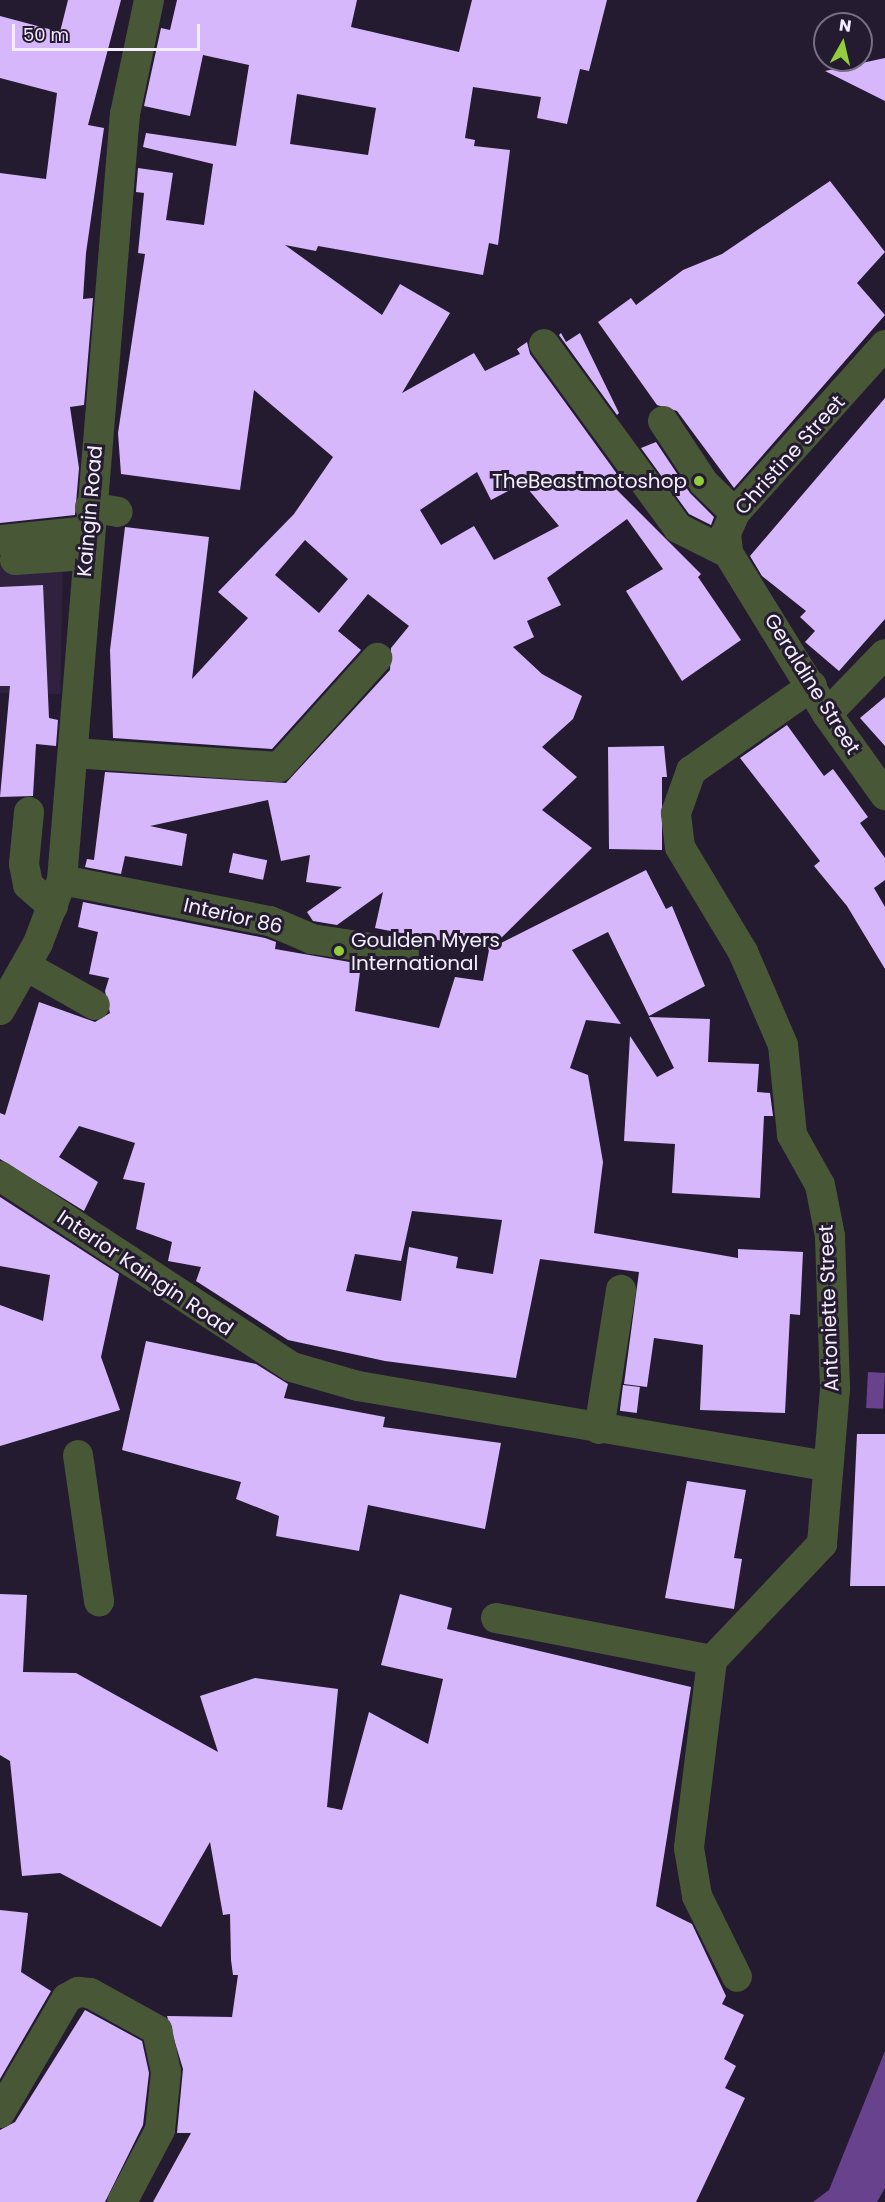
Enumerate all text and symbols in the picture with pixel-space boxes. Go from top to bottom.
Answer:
scale bar [15,12,202,50]
north arrow [813,12,873,72]
text: N [838,13,853,38]
text: 50 m [23,22,69,47]
street label: Christine Street [730,390,850,520]
street label: Kaingin Road [72,444,108,578]
place label: TheBeastmotoshop [492,469,687,493]
marker: TheBeastmotoshop [692,474,706,488]
street label: Geraldine Street [759,609,865,759]
street label: Interior 86 [181,893,285,939]
place label: Goulden Myers International [351,928,500,975]
marker: Goulden Myers International [332,944,346,958]
street label: Interior Kaingin Road [52,1205,238,1341]
street label: Antoniette Street [814,1224,844,1392]

